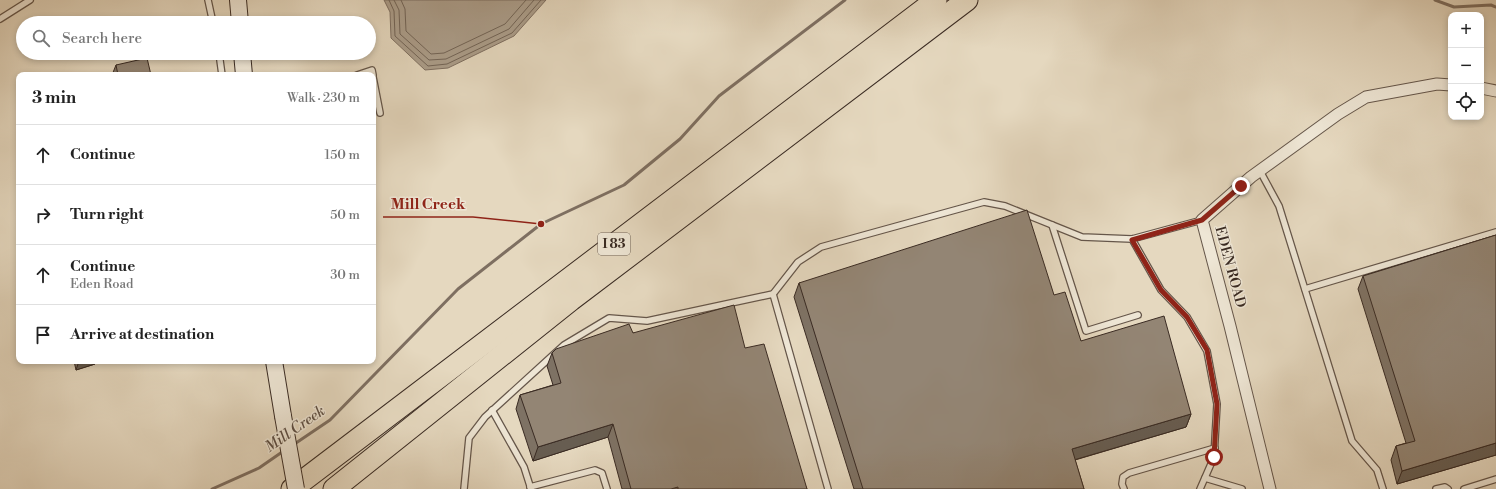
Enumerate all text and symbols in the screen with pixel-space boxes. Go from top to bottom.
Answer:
map controls [1448,12,1484,120]
button: + [1448,12,1484,48]
search box [16,16,376,60]
icon: search [30,27,52,49]
text: Search here [62,29,142,48]
button: − [1448,48,1484,84]
button: locate [1448,84,1484,120]
text: 3 min [32,87,76,109]
text: Walk · 230 m [287,90,360,106]
icon: ahead [32,144,54,166]
text: Continue [70,145,135,164]
text: 150 m [325,147,360,163]
route end [1232,177,1250,195]
callout: Mill Creek [383,190,473,217]
text: Mill Creek [391,195,466,214]
icon: right [32,204,54,226]
text: Turn right [70,205,144,224]
text: 50 m [330,207,360,223]
street label: EDEN ROAD [1210,224,1250,310]
road number: I 83 [598,233,630,255]
text: Continue [70,257,135,276]
icon: ahead [32,264,54,286]
text: 30 m [330,267,360,283]
text: Eden Road [70,276,134,292]
icon: arrive [32,324,54,346]
text: Arrive at destination [70,325,214,344]
water label: Mill Creek [261,401,329,457]
route start [1205,448,1223,466]

